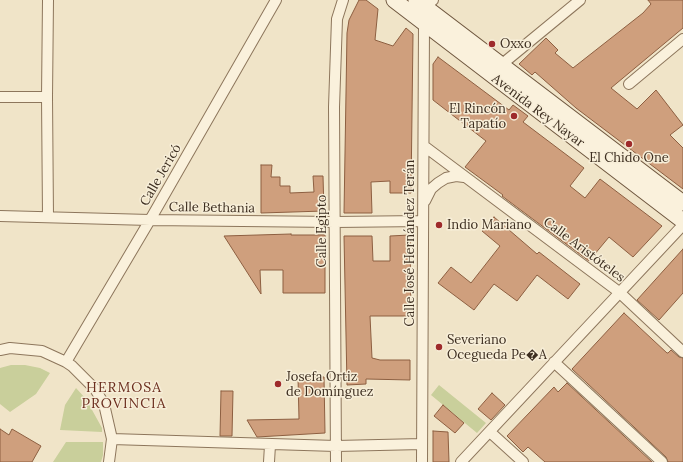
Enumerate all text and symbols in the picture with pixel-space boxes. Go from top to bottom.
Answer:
place label: Oxxo [500,36,532,52]
marker: Oxxo [487,39,497,49]
street label: Avenida Rey Nayar [489,71,587,151]
place label: El Rincón Tapatío [449,101,506,132]
marker: El Rincón Tapatío [509,111,519,121]
marker: El Chido One [624,139,634,149]
street label: Calle Jericó [137,141,185,209]
place label: El Chido One [589,150,669,166]
street label: Calle José Hernández Terán [402,160,418,326]
street label: Calle Egipto [314,195,330,267]
street label: Calle Bethania [169,199,255,217]
street label: Calle Aristóteles [540,214,628,286]
place label: Indio Mariano [447,217,532,233]
marker: Indio Mariano [434,220,444,230]
place label: Severiano Ocegueda Pe�A [447,332,547,363]
marker: Severiano Ocegueda Pe�A [434,342,444,352]
place label: Josefa Ortiz de Domínguez [286,369,373,400]
marker: Josefa Ortiz de Domínguez [273,379,283,389]
district label: HERMOSA PROVINCIA [82,380,166,412]

